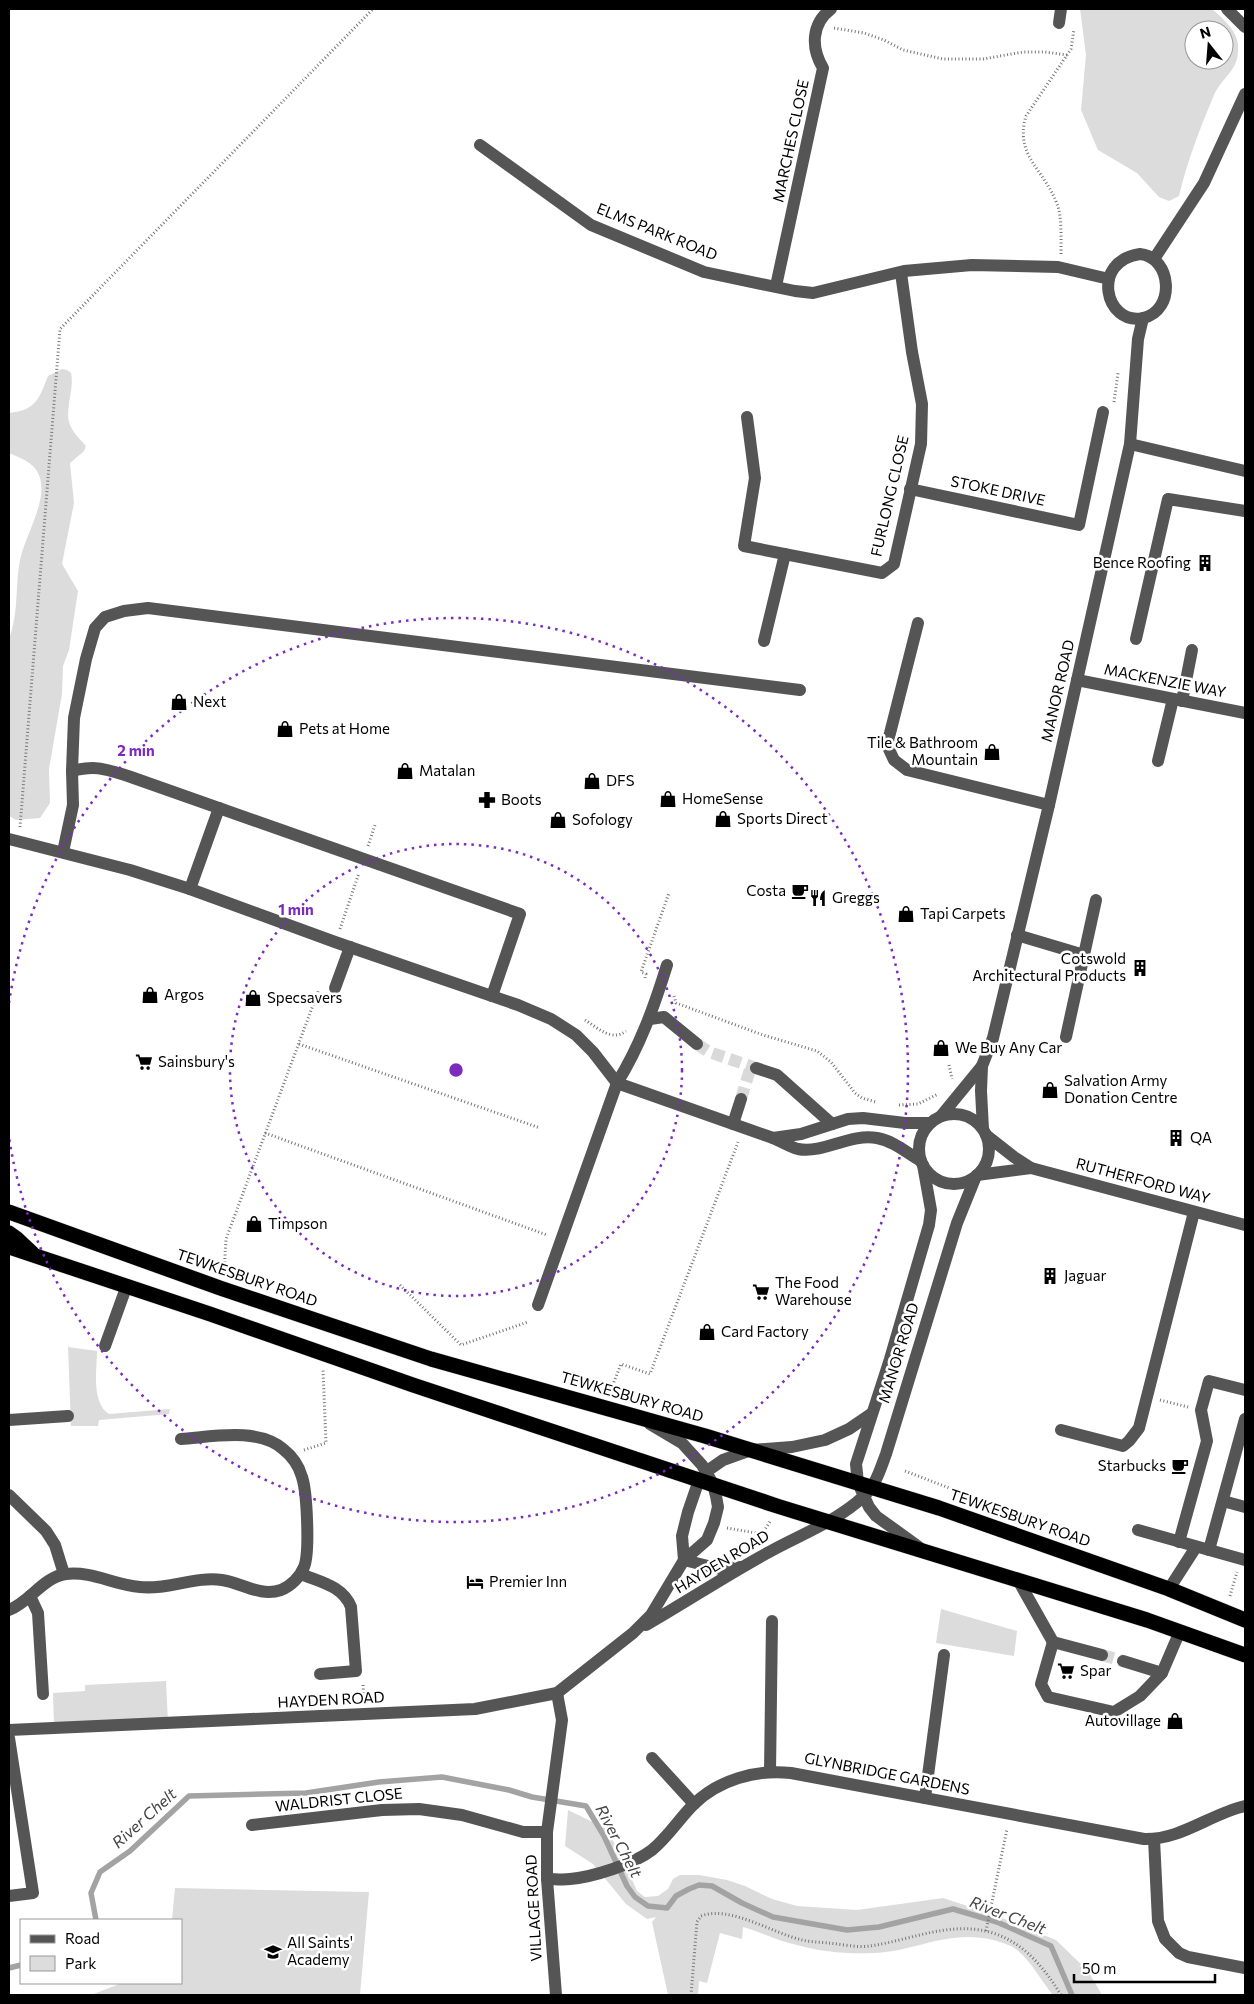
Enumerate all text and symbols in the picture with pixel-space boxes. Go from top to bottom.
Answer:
north arrow [1184,20,1234,70]
text: N [1198,22,1213,42]
street label: MARCHES CLOSE [768,78,812,204]
street label: ELMS PARK ROAD [594,199,720,263]
street label: FURLONG CLOSE [866,433,912,558]
street label: STOKE DRIVE [949,471,1047,509]
place label: Bence Roofing [1093,553,1191,571]
building icon: Bence Roofing [1195,553,1215,573]
street label: MANOR ROAD [1037,638,1078,744]
street label: MACKENZIE WAY [1103,659,1228,701]
shop icon: Next [169,692,189,712]
place label: Next [193,692,226,710]
shop icon: Pets at Home [275,719,295,739]
place label: Pets at Home [299,719,390,737]
place label: Tile & Bathroom Mountain [867,733,978,768]
text: 2 min [117,741,155,759]
shop icon: Tile & Bathroom Mountain [982,742,1002,762]
shop icon: Matalan [395,761,415,781]
place label: Matalan [419,761,475,779]
shop icon: DFS [582,771,602,791]
place label: DFS [606,771,635,789]
shop icon: HomeSense [658,789,678,809]
place label: HomeSense [682,789,763,807]
pharmacy icon: Boots [477,790,497,810]
place label: Boots [501,790,542,808]
shop icon: Sports Direct [713,809,733,829]
place label: Sports Direct [737,809,828,827]
shop icon: Sofology [548,810,568,830]
place label: Sofology [572,810,633,828]
place label: Costa [746,881,786,899]
cafe icon: Costa [790,881,810,901]
restaurant icon: Greggs [808,888,828,908]
place label: Greggs [832,888,880,906]
text: 1 min [278,900,314,918]
shop icon: Tapi Carpets [896,904,916,924]
place label: Tapi Carpets [920,904,1006,922]
place label: Cotswold Architectural Products [972,949,1126,984]
building icon: Cotswold Architectural Products [1130,958,1150,978]
shop icon: Argos [140,985,160,1005]
place label: Argos [164,985,204,1003]
shop icon: Specsavers [243,988,263,1008]
place label: Specsavers [267,988,343,1006]
shop icon: We Buy Any Car [931,1038,951,1058]
place label: We Buy Any Car [955,1038,1062,1056]
supermarket icon: Sainsbury's [134,1052,154,1072]
place label: Sainsbury's [158,1052,235,1070]
centre of rings [447,1061,465,1079]
place label: Salvation Army Donation Centre [1064,1071,1178,1106]
shop icon: Salvation Army Donation Centre [1040,1080,1060,1100]
building icon: QA [1166,1128,1186,1148]
place label: QA [1190,1128,1212,1146]
street label: RUTHERFORD WAY [1074,1153,1213,1207]
shop icon: Timpson [244,1214,264,1234]
place label: Timpson [268,1214,328,1232]
street label: TEWKESBURY ROAD [175,1245,320,1310]
building icon: Jaguar [1040,1266,1060,1286]
place label: Jaguar [1064,1266,1107,1284]
place label: The Food Warehouse [775,1273,852,1308]
supermarket icon: The Food Warehouse [751,1282,771,1302]
street label: MANOR ROAD [874,1300,922,1405]
shop icon: Card Factory [697,1322,717,1342]
place label: Card Factory [721,1322,809,1340]
street label: TEWKESBURY ROAD [559,1367,706,1425]
place label: Starbucks [1098,1456,1166,1474]
cafe icon: Starbucks [1170,1456,1190,1476]
street label: TEWKESBURY ROAD [948,1485,1093,1550]
street label: HAYDEN ROAD [671,1526,772,1596]
hotel icon: Premier Inn [465,1572,485,1592]
place label: Premier Inn [489,1572,567,1590]
supermarket icon: Spar [1056,1661,1076,1681]
place label: Spar [1080,1661,1112,1679]
street label: HAYDEN ROAD [277,1687,385,1711]
place label: Autovillage [1085,1711,1161,1729]
shop icon: Autovillage [1165,1711,1185,1731]
street label: GLYNBRIDGE GARDENS [803,1748,972,1798]
street label: WALDRIST CLOSE [274,1783,404,1815]
water label: River Chelt [108,1784,180,1851]
water label: River Chelt [592,1801,647,1881]
street label: VILLAGE ROAD [521,1854,545,1962]
water label: River Chelt [967,1891,1049,1938]
legend [20,1919,182,1984]
text: Road [65,1929,100,1947]
place label: All Saints' Academy [287,1933,353,1968]
school or university icon: All Saints' Academy [263,1942,283,1962]
scale bar [1074,1952,1215,1984]
text: Park [65,1954,96,1972]
text: 50 m [1082,1959,1116,1977]

